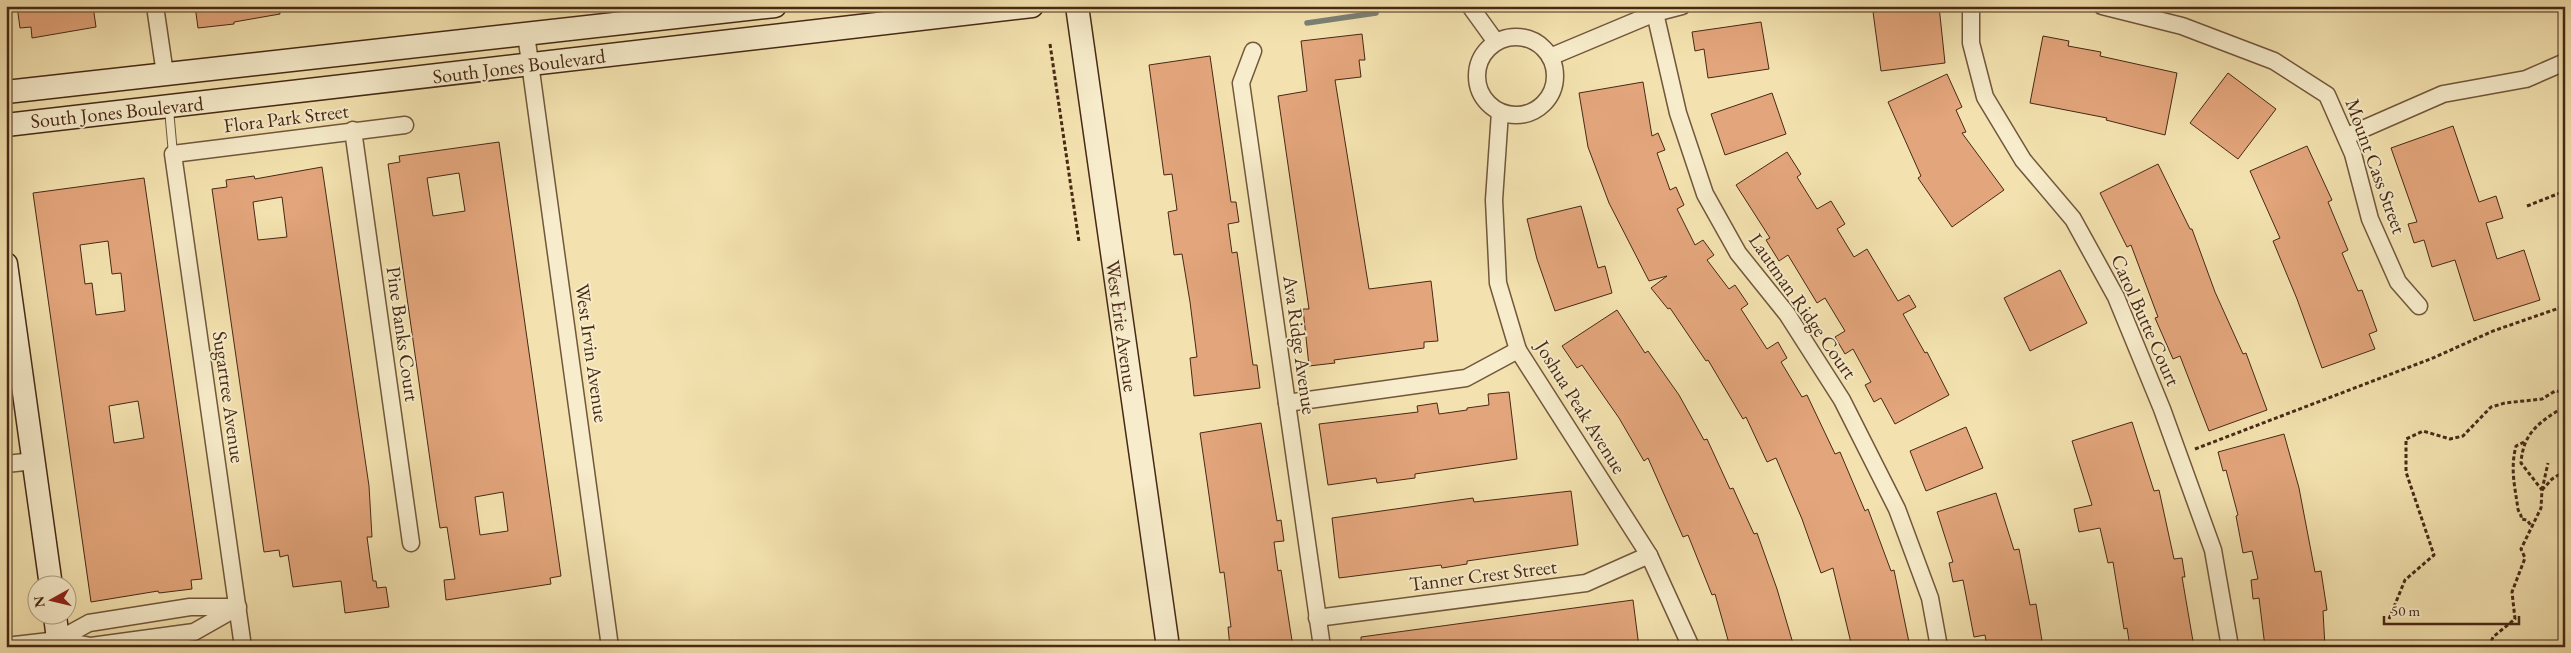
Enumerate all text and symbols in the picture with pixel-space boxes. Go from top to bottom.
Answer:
street label: South Jones Boulevard [431,42,608,89]
street label: South Jones Boulevard [29,90,206,134]
street label: Mount Cass Street [2340,95,2413,238]
street label: Flora Park Street [222,97,351,139]
street label: Lautman Ridge Court [1743,228,1863,384]
street label: Carol Butte Court [2105,250,2187,391]
street label: West Erie Avenue [1100,258,1144,394]
street label: Pine Banks Court [381,265,425,404]
street label: Ava Ridge Avenue [1277,273,1323,416]
street label: West Irvin Avenue [569,282,615,424]
street label: Sugartree Avenue [207,329,251,465]
street label: Joshua Peak Avenue [1528,334,1633,479]
street label: Tanner Crest Street [1408,553,1559,597]
north arrow [28,576,78,626]
scale bar [2384,593,2518,625]
text: N [29,594,49,609]
text: 50 m [2391,601,2420,620]

